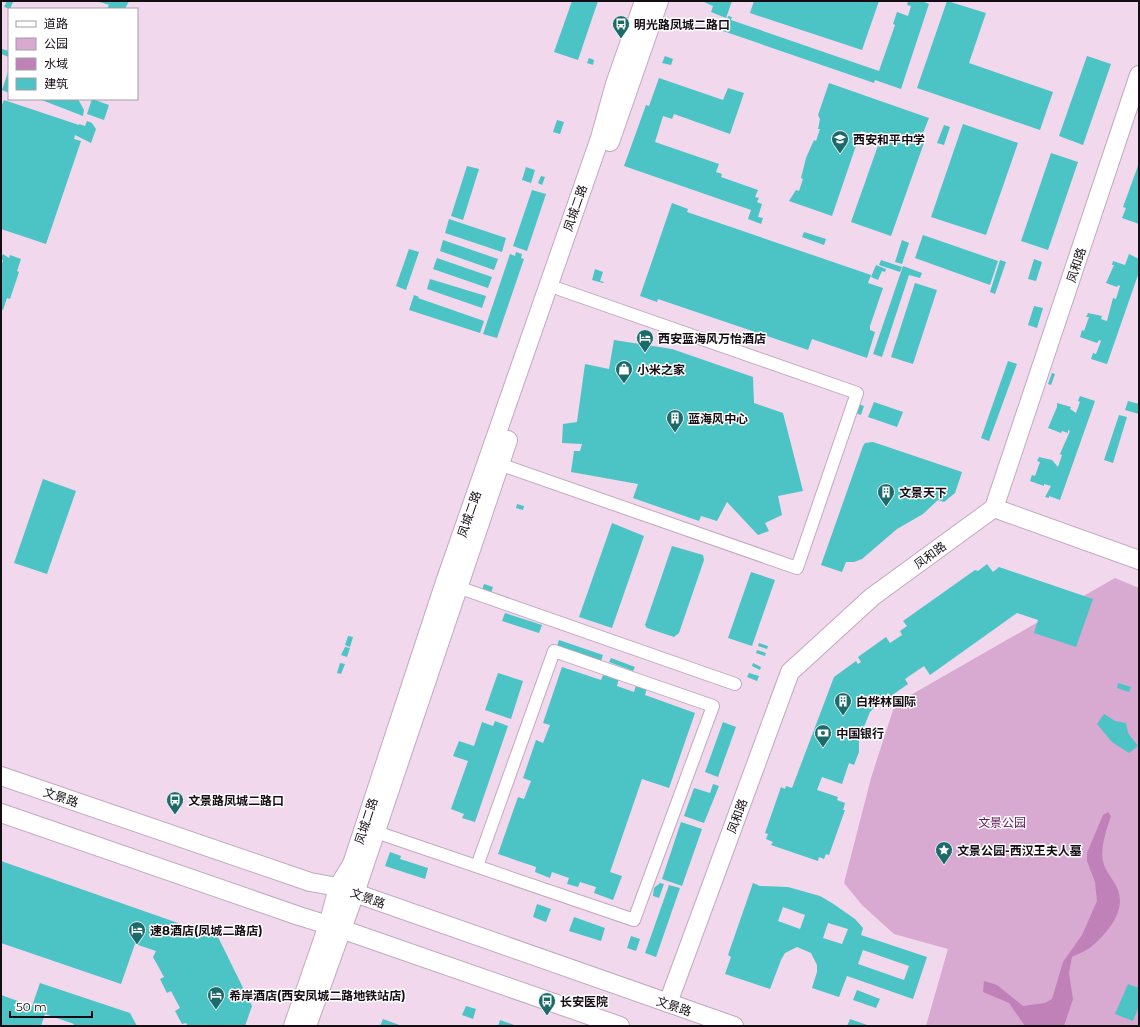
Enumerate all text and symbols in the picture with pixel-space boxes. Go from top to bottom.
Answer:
legend [8,8,138,100]
bus stop icon: 明光路凤城二路口 [611,14,631,39]
text: 道路 [44,16,68,31]
place label: 明光路凤城二路口 [634,17,730,32]
text: 公园 [44,36,68,51]
text: 水域 [44,56,68,71]
text: 建筑 [44,76,68,91]
school or university icon: 西安和平中学 [830,129,850,154]
place label: 西安和平中学 [853,132,925,147]
street label: 凤城二路 [560,183,590,233]
street label: 凤和路 [1063,246,1089,284]
hotel icon: 西安蓝海风万怡酒店 [635,328,655,353]
place label: 西安蓝海风万怡酒店 [658,331,766,346]
shop icon: 小米之家 [614,359,634,384]
place label: 小米之家 [637,362,685,377]
building icon: 蓝海风中心 [665,408,685,433]
place label: 蓝海风中心 [688,411,748,426]
building icon: 文景天下 [876,482,896,507]
place label: 文景天下 [899,485,947,500]
street label: 凤城二路 [454,489,484,539]
street label: 凤和路 [911,538,949,572]
building icon: 白桦林国际 [833,691,853,716]
place label: 白桦林国际 [856,694,916,709]
bank icon: 中国银行 [813,723,833,748]
place label: 中国银行 [836,726,884,741]
street label: 文景路 [42,784,80,810]
bus stop icon: 文景路凤城二路口 [165,790,185,815]
place label: 文景路凤城二路口 [188,793,284,808]
street label: 凤城二路 [351,796,381,846]
street label: 凤和路 [724,797,750,835]
park label: 文景公园 [978,815,1026,830]
place icon: 文景公园-西汉王夫人墓 [934,840,954,865]
place label: 文景公园-西汉王夫人墓 [957,843,1082,858]
street label: 文景路 [349,885,387,911]
hotel icon: 速8酒店(凤城二路店) [127,920,147,945]
place label: 速8酒店(凤城二路店) [150,923,263,938]
hotel icon: 希岸酒店(西安凤城二路地铁站店) [206,985,226,1010]
place label: 希岸酒店(西安凤城二路地铁站店) [229,988,406,1003]
bus stop icon: 长安医院 [537,991,557,1016]
scale bar [10,993,92,1019]
street label: 文景路 [655,993,693,1019]
place label: 长安医院 [560,994,608,1009]
text: 50 m [16,999,47,1014]

